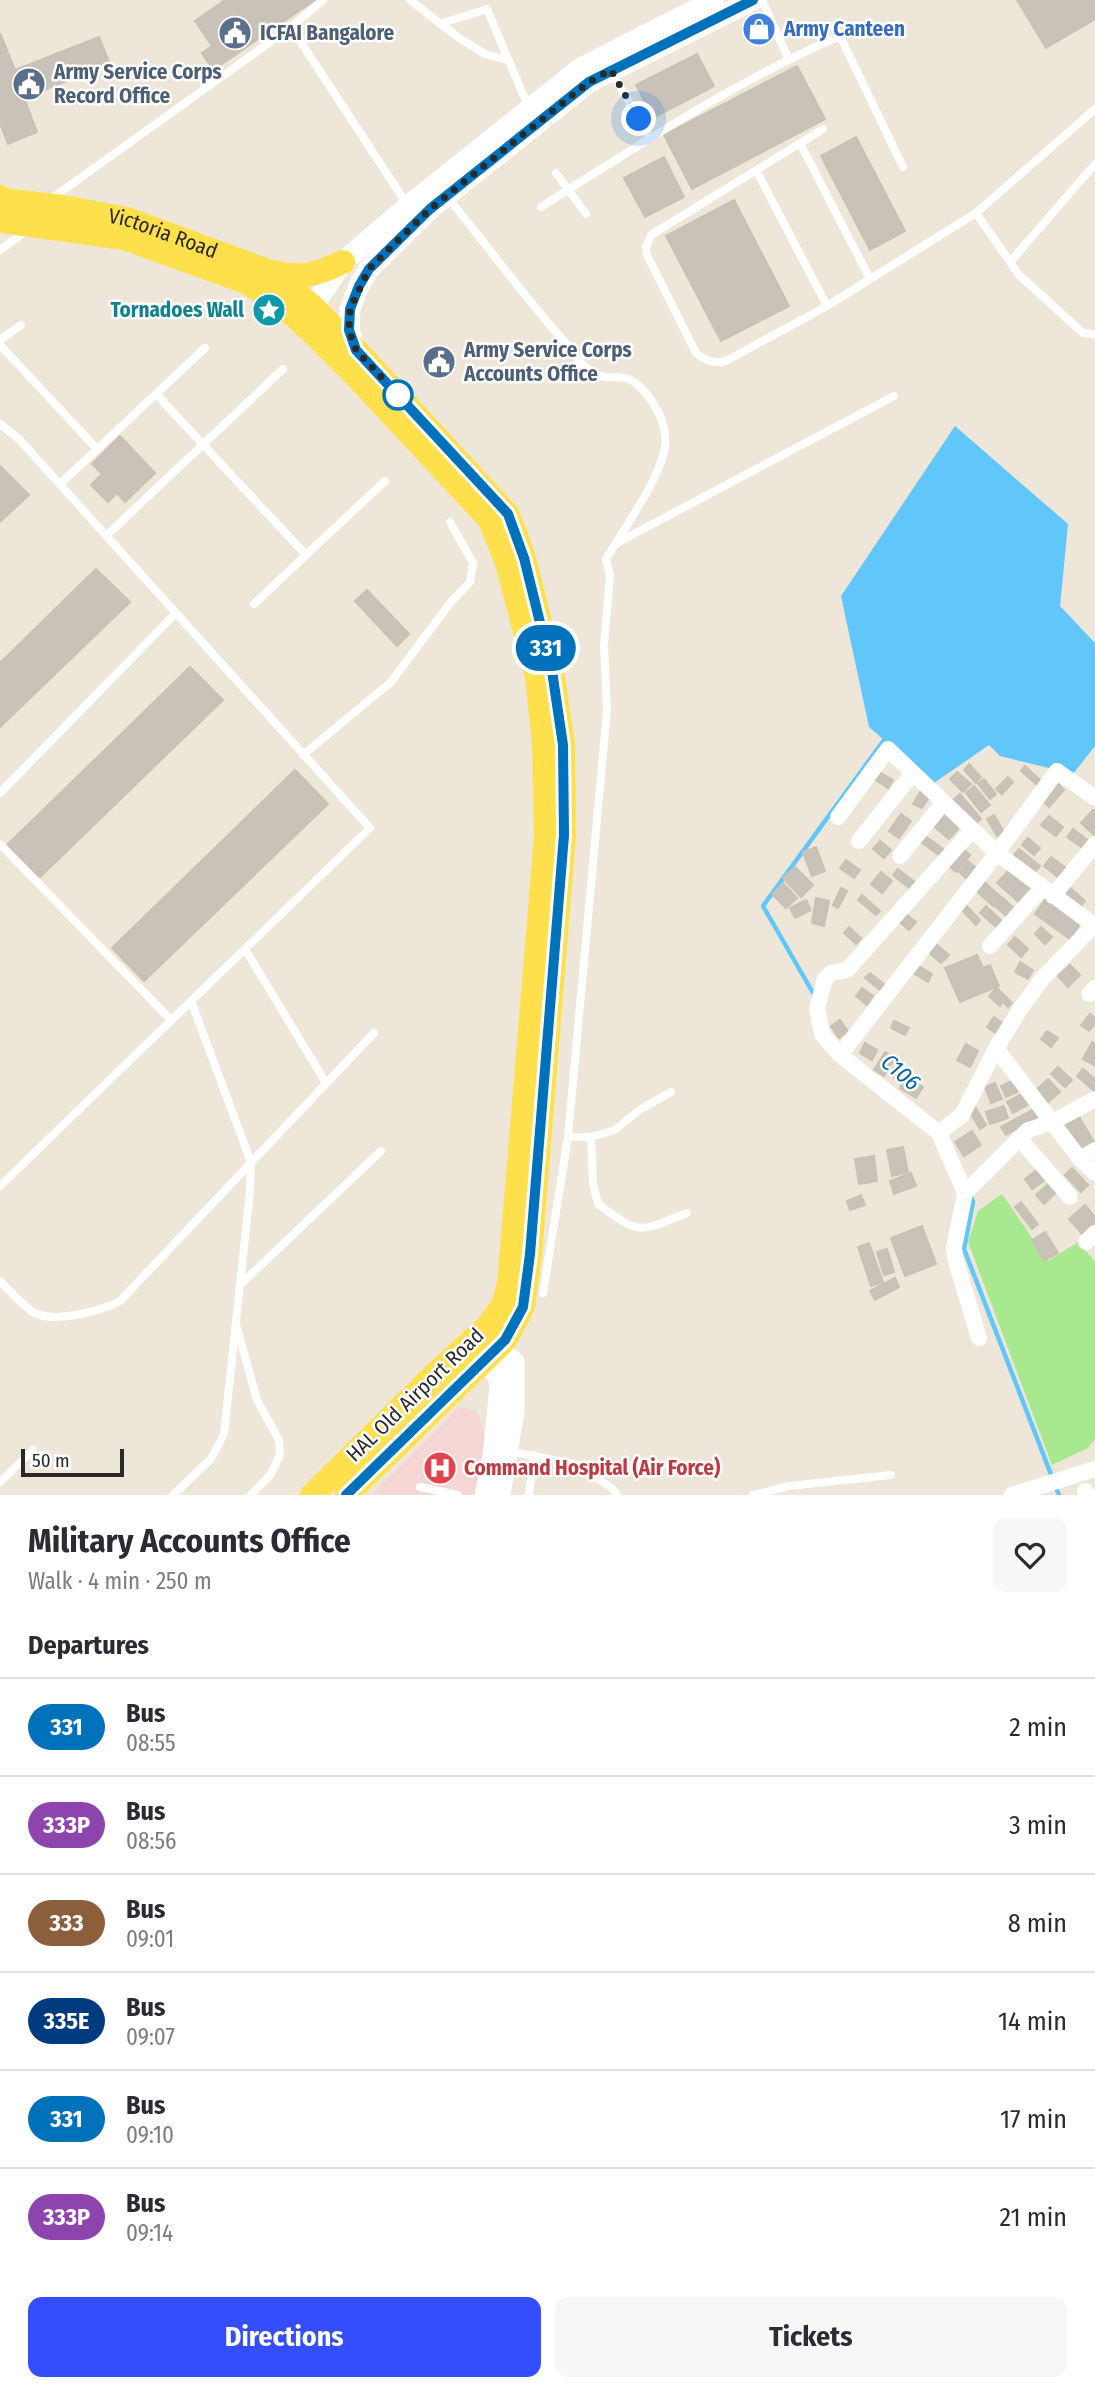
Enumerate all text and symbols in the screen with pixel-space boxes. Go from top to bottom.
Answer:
shop icon: Army Canteen [740,10,778,48]
public building icon: ICFAI Bangalore [216,14,254,52]
place label: Army Canteen [783,16,905,42]
place label: ICFAI Bangalore [260,20,395,46]
place label: Army Service Corps Record Office [53,59,222,109]
public building icon: Army Service Corps Record Office [10,65,48,103]
your location [621,101,656,136]
street label: Victoria Road [106,203,221,264]
place icon: Tornadoes Wall [250,291,288,329]
place label: Tornadoes Wall [110,297,244,323]
place label: Army Service Corps Accounts Office [463,337,632,387]
public building icon: Army Service Corps Accounts Office [420,343,458,381]
unlabelled marker [383,380,413,410]
line badge: 331 [506,625,586,671]
text: 331 [530,634,562,662]
water label: C106 [876,1048,926,1096]
street label: HAL Old Airport Road [341,1323,489,1467]
scale bar [21,1446,124,1478]
text: 50 m [32,1449,70,1472]
hospital icon: Command Hospital (Air Force) [421,1449,459,1487]
place label: Command Hospital (Air Force) [464,1455,720,1481]
button: heart [993,1518,1067,1592]
text: Military Accounts Office [28,1521,351,1561]
text: Walk · 4 min · 250 m [28,1567,212,1595]
text: Departures [28,1630,149,1661]
text: Bus [126,1698,165,1729]
text: 2 min [1009,1712,1067,1743]
text: 331 [50,1713,83,1741]
text: 08:55 [126,1729,175,1757]
text: Bus [126,1796,165,1827]
text: 3 min [1009,1810,1067,1841]
text: 333P [43,1811,90,1839]
text: 08:56 [126,1827,176,1855]
text: Bus [126,1894,165,1925]
text: 8 min [1008,1908,1067,1939]
text: 333 [49,1909,84,1937]
text: 09:01 [126,1925,174,1953]
text: Bus [126,1992,165,2023]
text: 14 min [998,2006,1067,2037]
text: 335E [44,2007,89,2035]
text: 09:07 [126,2023,175,2051]
text: Bus [126,2090,165,2121]
text: 17 min [1000,2104,1067,2135]
text: 331 [50,2105,83,2133]
text: 09:10 [126,2121,174,2149]
text: Bus [126,2188,165,2219]
text: 21 min [1000,2202,1067,2233]
text: 333P [43,2203,90,2231]
text: 09:14 [126,2219,173,2247]
button: Directions [28,2297,541,2377]
button: Tickets [555,2297,1067,2377]

